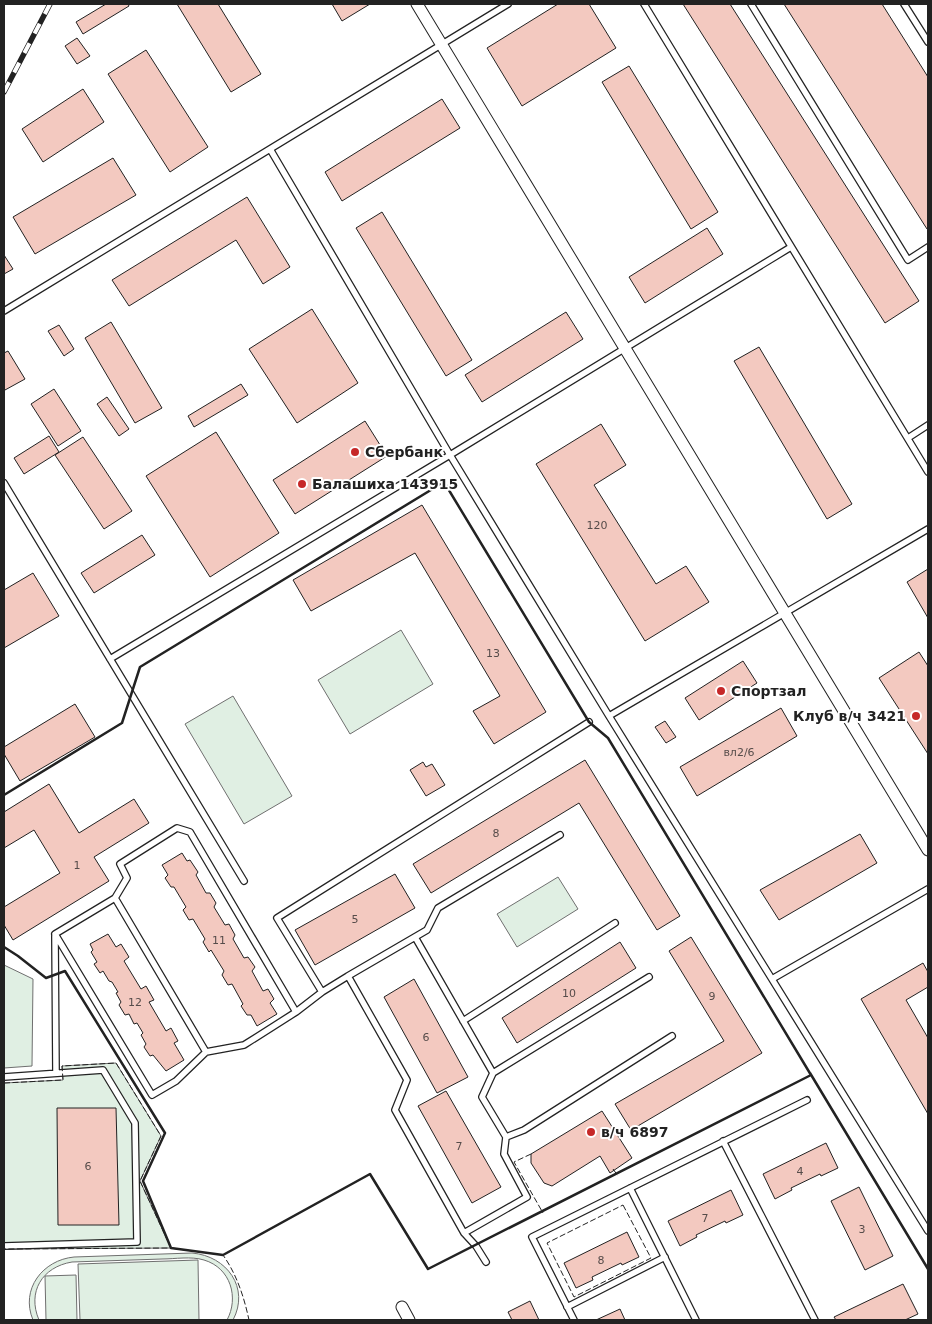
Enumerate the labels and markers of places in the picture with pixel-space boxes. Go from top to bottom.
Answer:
place label: Сбербанк [365,444,443,460]
marker: Сбербанк [349,446,361,458]
place label: Балашиха 143915 [312,476,458,492]
marker: Балашиха 143915 [296,478,308,490]
place label: Спортзал [731,683,807,699]
marker: Спортзал [715,685,727,697]
place label: Клуб в/ч 3421 [793,708,906,724]
marker: Клуб в/ч 3421 [910,710,922,722]
place label: в/ч 6897 [601,1124,668,1140]
marker: в/ч 6897 [585,1126,597,1138]

